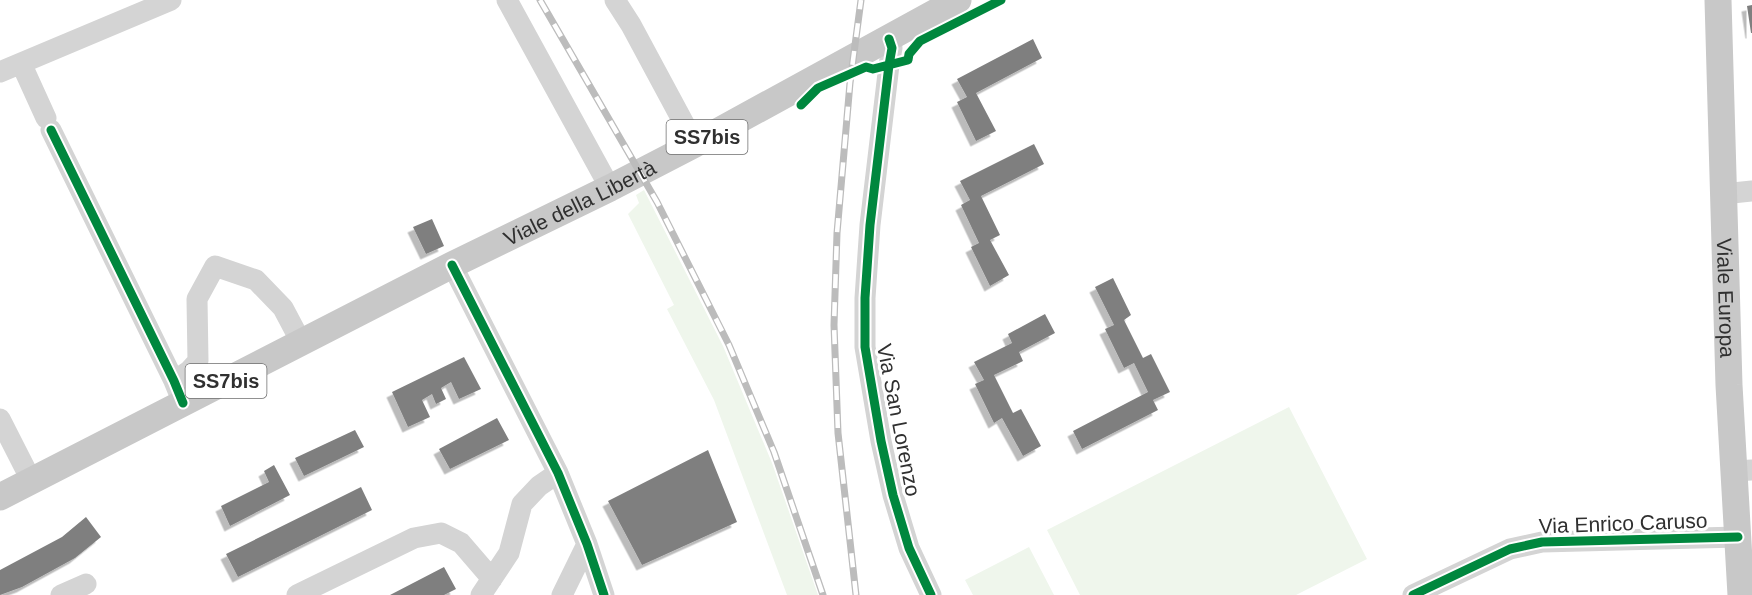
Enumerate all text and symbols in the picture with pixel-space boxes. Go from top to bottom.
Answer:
road number: SS7bis [666,120,748,154]
street label: Viale della Libertà [500,155,660,250]
street label: Viale Europa [1713,238,1740,358]
street label: Via San Lorenzo [873,342,925,498]
road number: SS7bis [186,364,266,398]
street label: Via Enrico Caruso [1538,509,1708,537]

